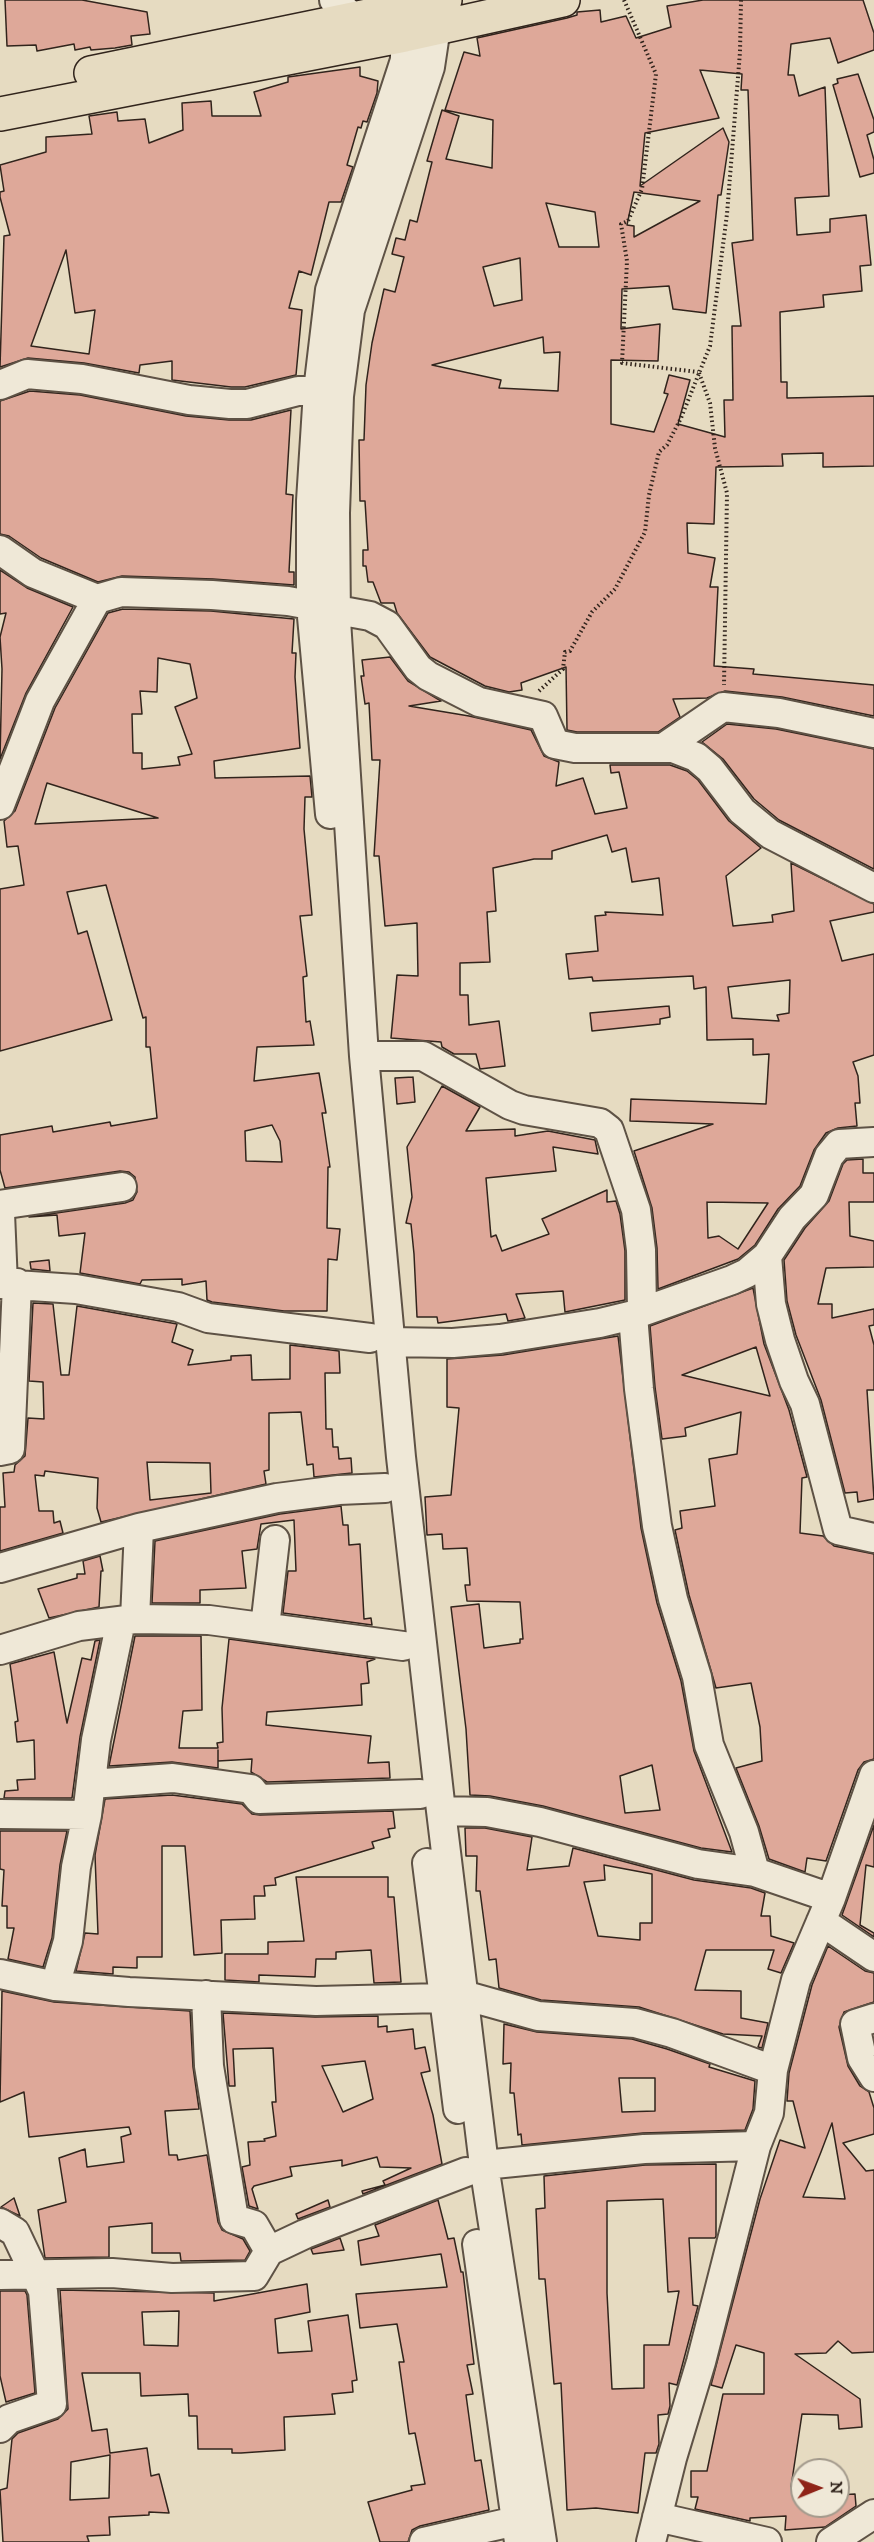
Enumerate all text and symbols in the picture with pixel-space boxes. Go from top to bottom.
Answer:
north arrow [790,2458,850,2518]
text: N [826,2481,846,2494]

